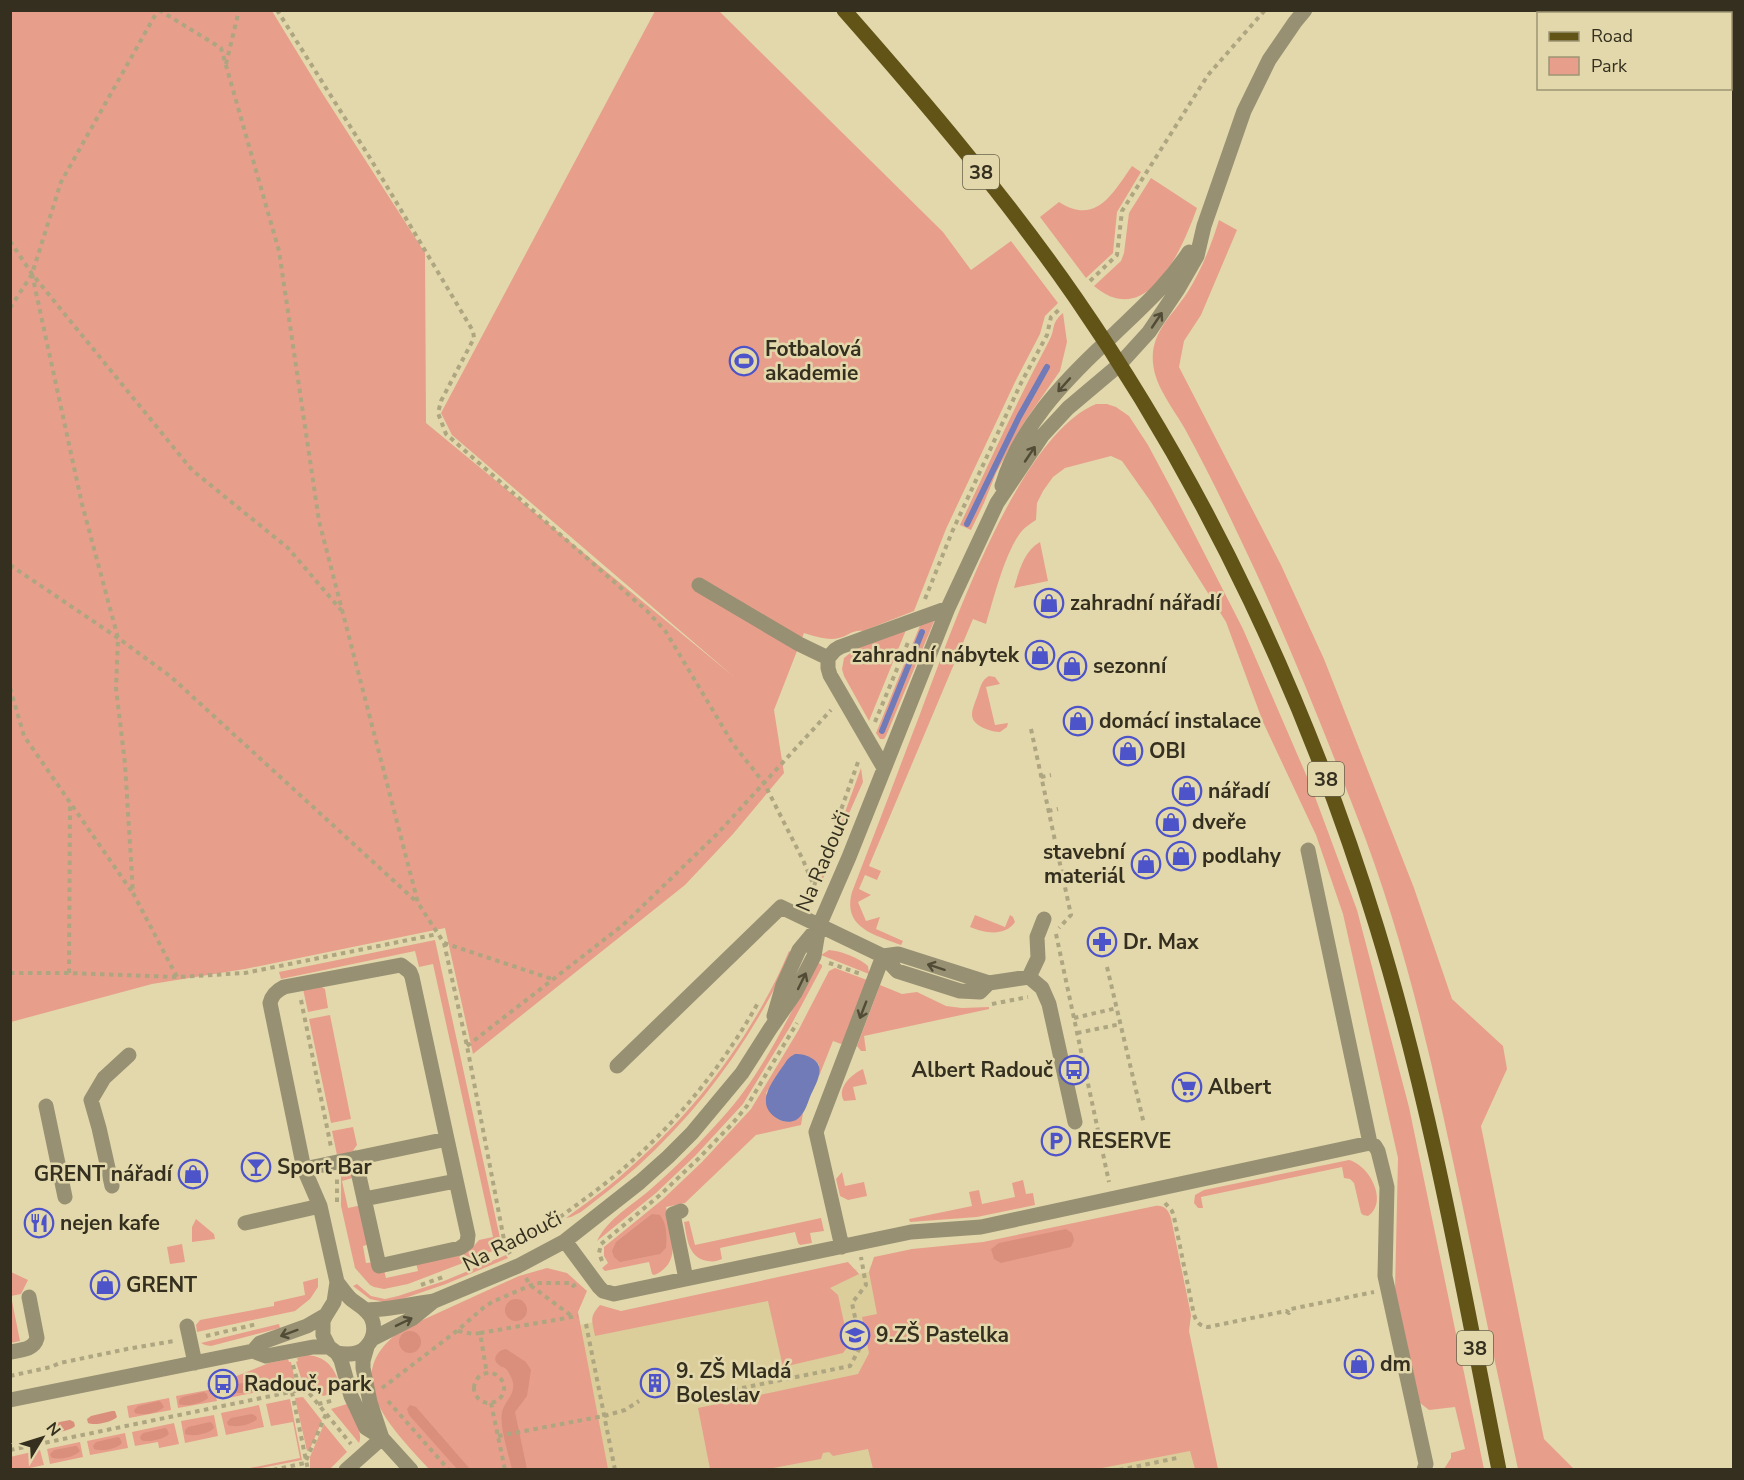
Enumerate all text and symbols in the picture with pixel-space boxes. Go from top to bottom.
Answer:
legend [1537,12,1732,90]
text: Road [1591,24,1633,48]
text: Park [1591,54,1628,78]
road number: 38 [963,155,999,189]
one-way arrow [1151,313,1163,329]
place label: Fotbalová akademie [765,335,861,387]
sports icon: Fotbalová akademie [728,345,760,377]
one-way arrow [1057,377,1071,392]
one-way arrow [1024,447,1036,463]
shop icon: zahradní nářadí [1033,587,1065,619]
place label: zahradní nářadí [1070,589,1222,617]
shop icon: zahradní nábytek [1024,639,1056,671]
place label: zahradní nábytek [852,641,1020,669]
shop icon: sezonní [1056,650,1088,682]
place label: sezonní [1093,652,1168,680]
shop icon: domácí instalace [1062,705,1094,737]
place label: domácí instalace [1099,707,1261,735]
shop icon: OBI [1112,735,1144,767]
place label: OBI [1149,737,1186,765]
road number: 38 [1308,762,1344,796]
shop icon: nářadí [1171,775,1203,807]
place label: nářadí [1208,777,1271,805]
street label: Na Radouči [789,806,857,916]
shop icon: dveře [1155,806,1187,838]
place label: dveře [1192,808,1246,836]
place label: stavební materiál [1043,838,1127,890]
shop icon: podlahy [1165,840,1197,872]
place label: podlahy [1202,842,1282,870]
shop icon: stavební materiál [1130,848,1162,880]
pharmacy icon: Dr. Max [1086,926,1118,958]
place label: Dr. Max [1123,928,1199,956]
one-way arrow [928,960,946,971]
one-way arrow [796,972,808,990]
one-way arrow [857,1001,868,1019]
bus stop icon: Albert Radouč [1058,1054,1090,1086]
place label: Albert Radouč [912,1056,1053,1084]
supermarket icon: Albert [1171,1071,1203,1103]
place label: Albert [1208,1073,1272,1101]
parking icon: RESERVE [1040,1125,1072,1157]
place label: RESERVE [1077,1127,1171,1155]
bar icon: Sport Bar [240,1151,272,1183]
place label: Sport Bar [277,1153,372,1181]
shop icon: GRENT nářadí [177,1158,209,1190]
place label: GRENT nářadí [34,1160,174,1188]
street label: Na Radouči [458,1204,566,1278]
restaurant icon: nejen kafe [23,1207,55,1239]
place label: nejen kafe [60,1209,160,1237]
shop icon: GRENT [89,1269,121,1301]
place label: GRENT [126,1271,197,1299]
one-way arrow [395,1316,413,1327]
school or university icon: 9.ZŠ Pastelka [839,1319,871,1351]
place label: 9.ZŠ Pastelka [876,1321,1009,1349]
one-way arrow [280,1328,299,1339]
road number: 38 [1457,1331,1493,1365]
shop icon: dm [1343,1348,1375,1380]
place label: dm [1380,1350,1411,1378]
place label: 9. ZŠ Mladá Boleslav [676,1357,791,1409]
building icon: 9. ZŠ Mladá Boleslav [639,1367,671,1399]
bus stop icon: Radouč, park [207,1368,239,1400]
place label: Radouč, park [244,1370,372,1398]
north arrow [12,1408,72,1468]
text: N [41,1418,65,1441]

